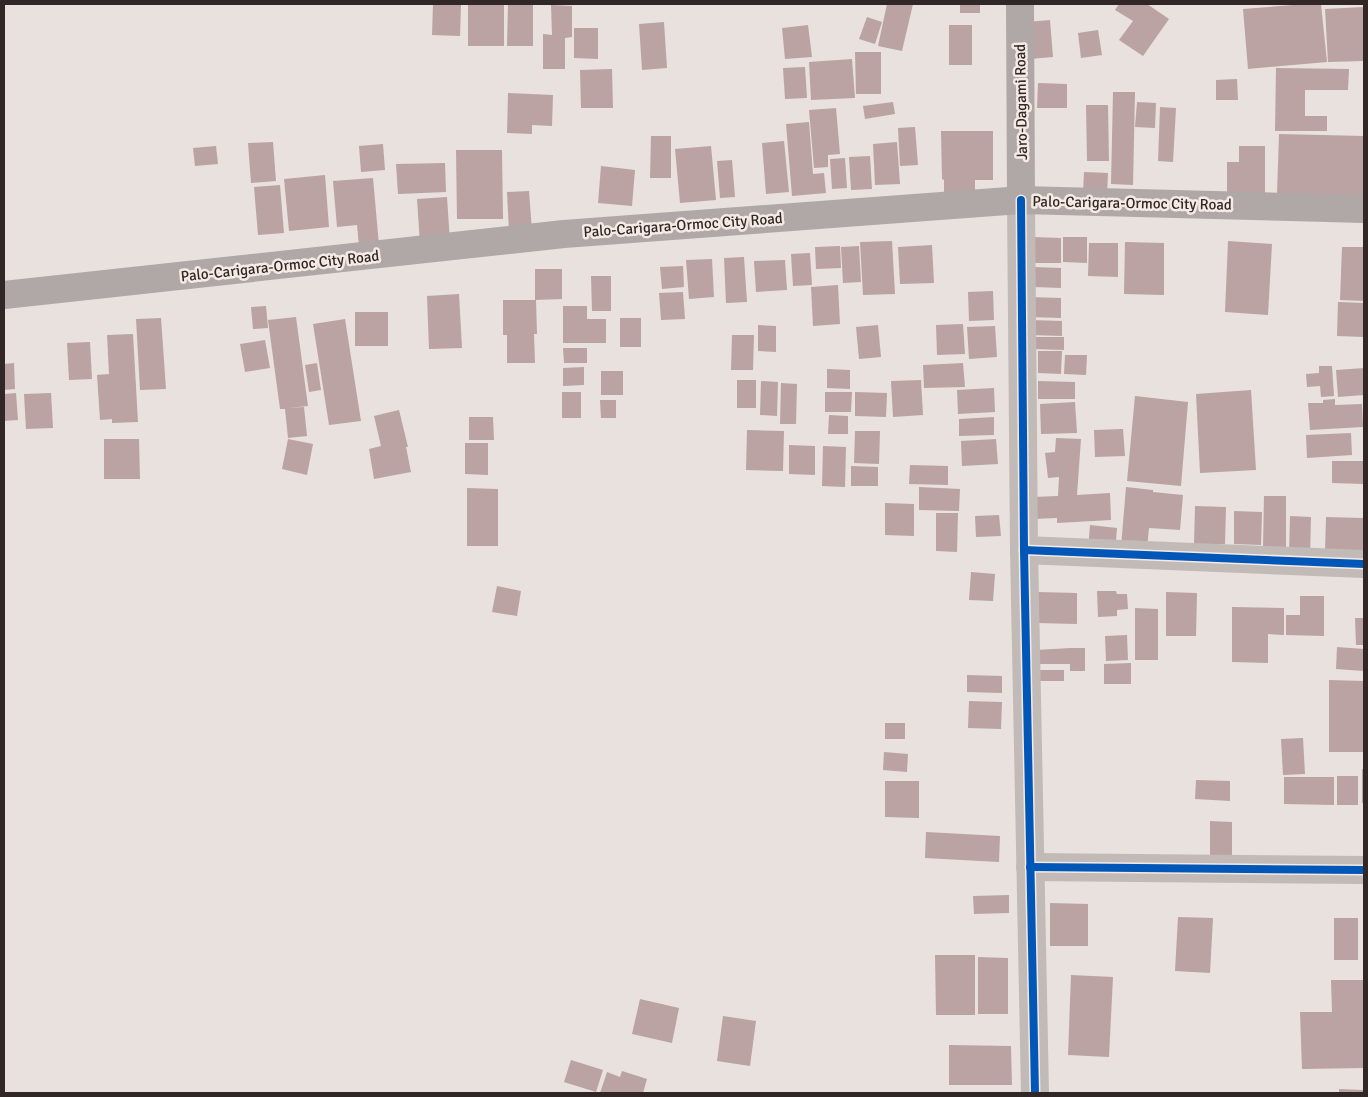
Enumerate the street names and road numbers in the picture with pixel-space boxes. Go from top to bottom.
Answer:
street label: Jaro-Dagami Road [1011,44,1031,160]
street label: Palo-Carigara-Ormoc City Road [1032,192,1232,214]
street label: Palo-Carigara-Ormoc City Road [583,209,783,241]
street label: Palo-Carigara-Ormoc City Road [180,247,380,285]

